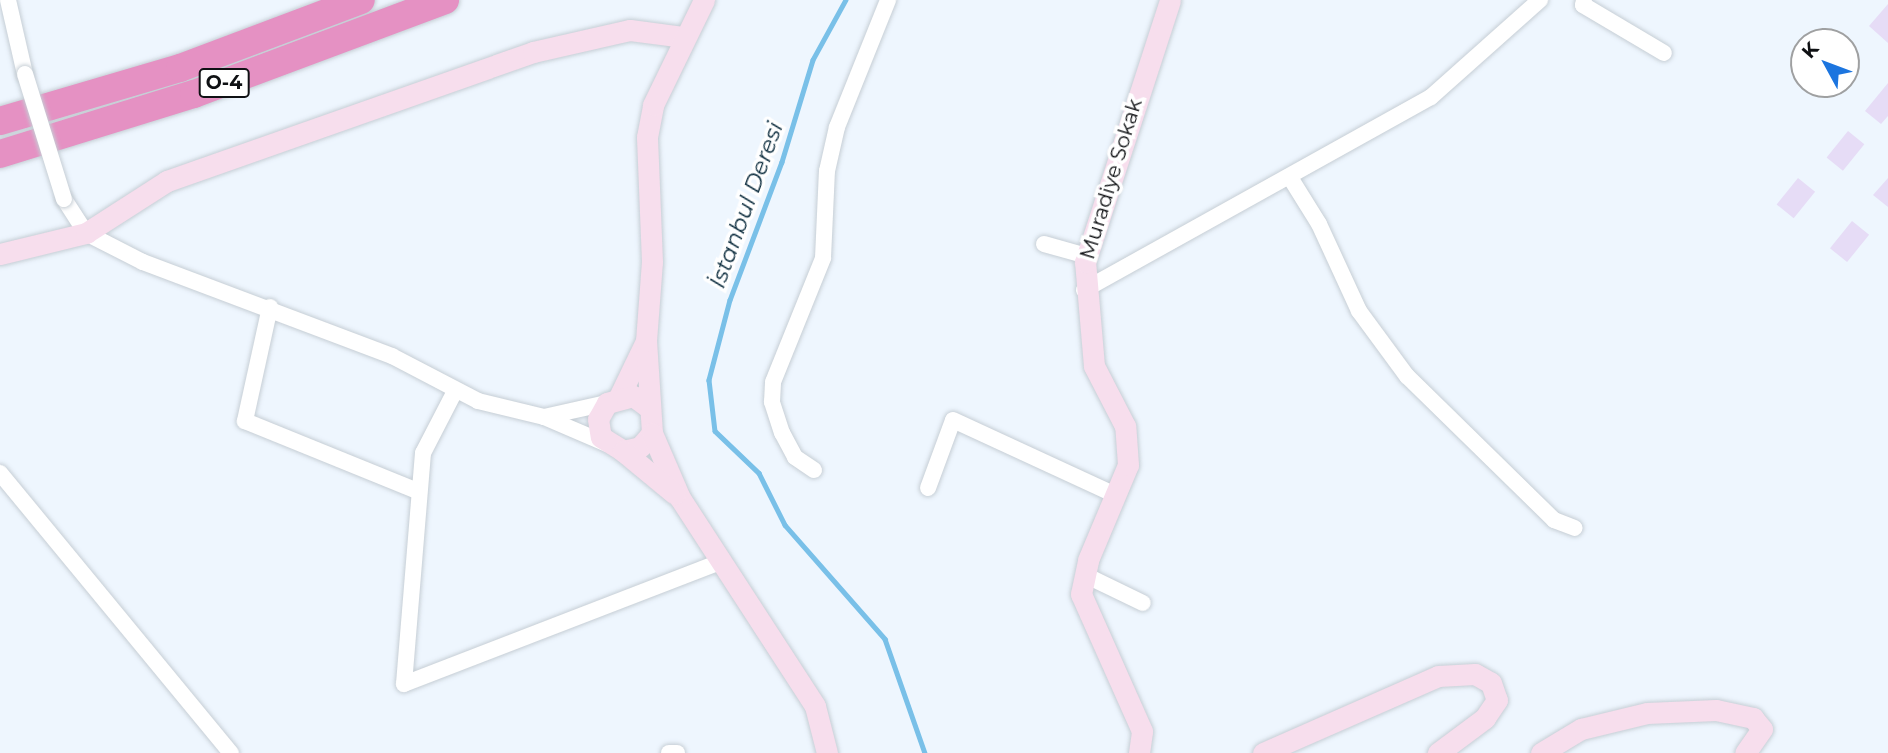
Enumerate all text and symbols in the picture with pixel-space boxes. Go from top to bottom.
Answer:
north arrow [1790,28,1860,98]
text: K [1797,37,1824,63]
road number: O-4 [198,68,250,99]
street label: Muradiye Sokak [1075,96,1147,262]
water label: İstanbul Deresi [703,118,789,292]

